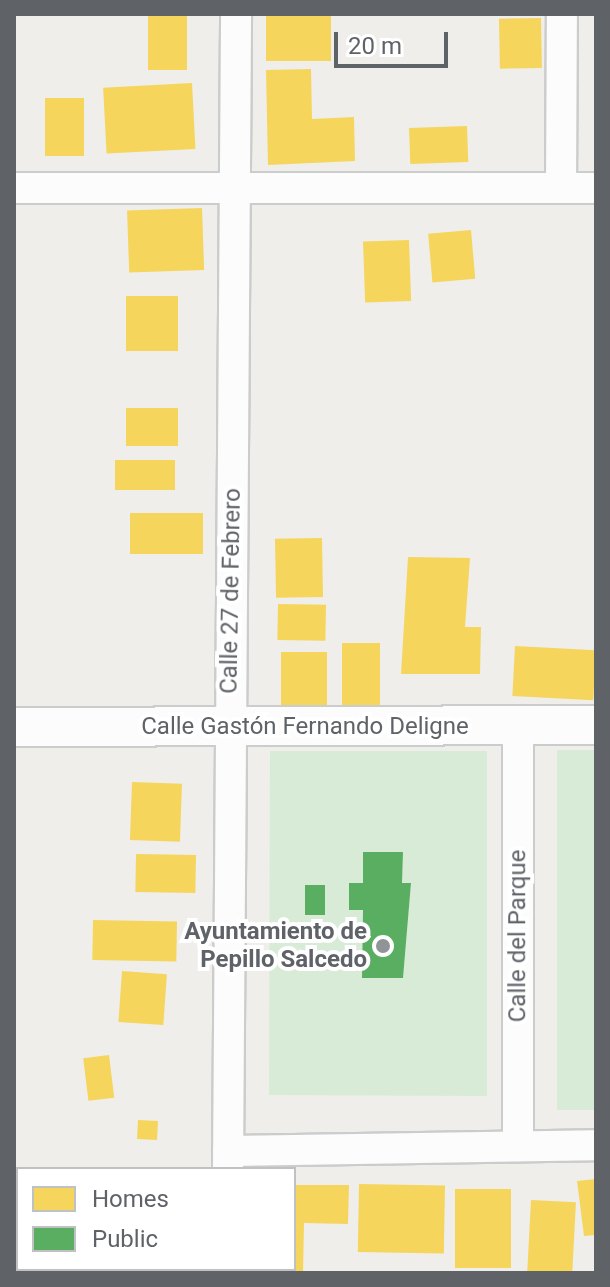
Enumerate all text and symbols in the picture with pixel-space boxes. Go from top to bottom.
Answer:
scale bar [338,16,452,66]
text: 20 m [348,32,402,60]
street label: Calle 27 de Febrero [215,488,247,694]
street label: Calle Gastón Fernando Deligne [141,713,469,741]
street label: Calle del Parque [504,850,532,1022]
place label: Ayuntamiento de Pepillo Salcedo [184,918,367,974]
marker: Ayuntamiento de Pepillo Salcedo [374,937,392,955]
legend [16,1167,296,1271]
text: Homes [92,1185,169,1213]
text: Public [92,1225,158,1253]

